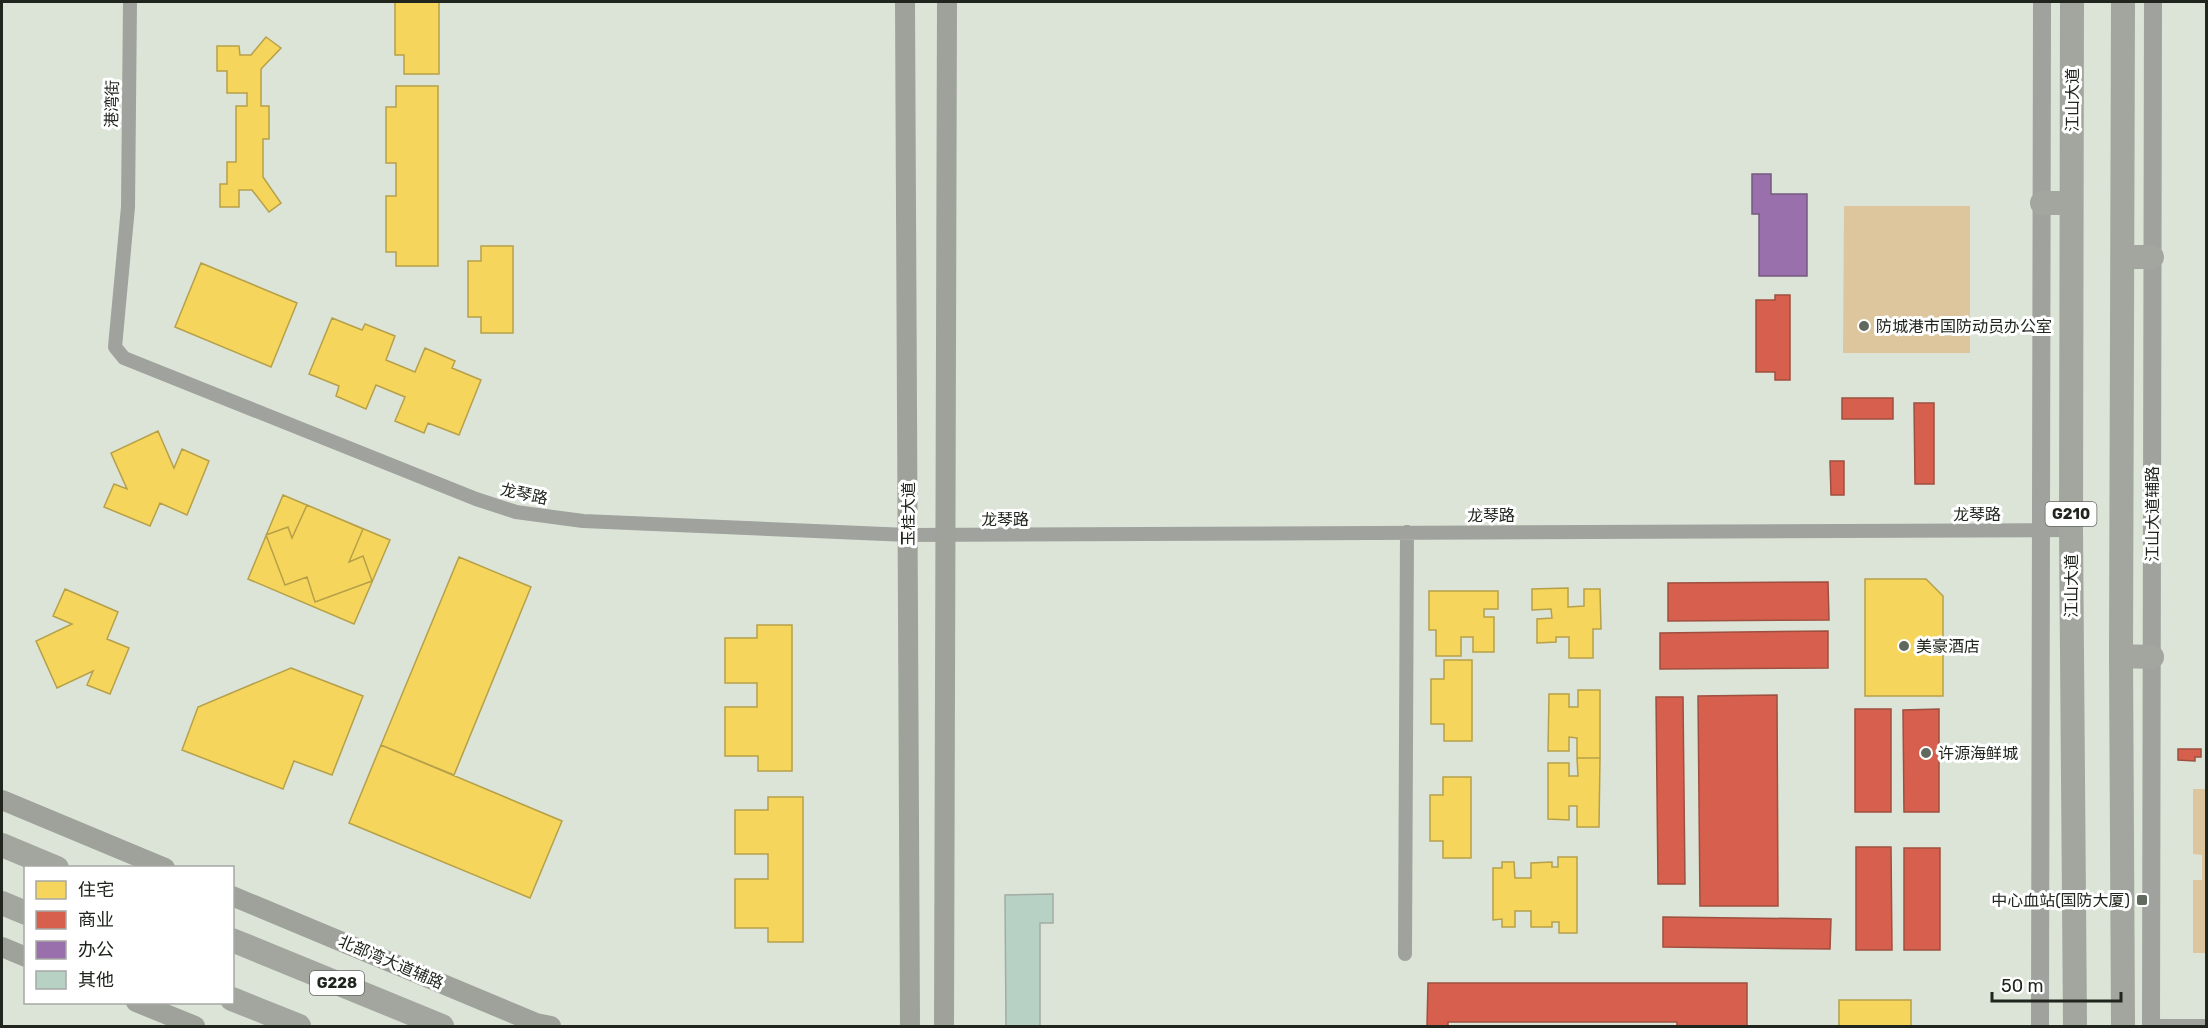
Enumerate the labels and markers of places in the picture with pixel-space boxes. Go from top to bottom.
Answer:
place label: 防城港市国防动员办公室 [1876,317,2052,336]
marker: 防城港市国防动员办公室 [1857,319,1871,333]
place label: 美豪酒店 [1916,637,1980,656]
marker: 美豪酒店 [1897,639,1911,653]
place label: 许源海鲜城 [1938,744,2018,763]
marker: 许源海鲜城 [1919,746,1933,760]
place label: 中心血站(国防大厦) [1991,891,2130,910]
marker: 中心血站(国防大厦) [2135,893,2149,907]

